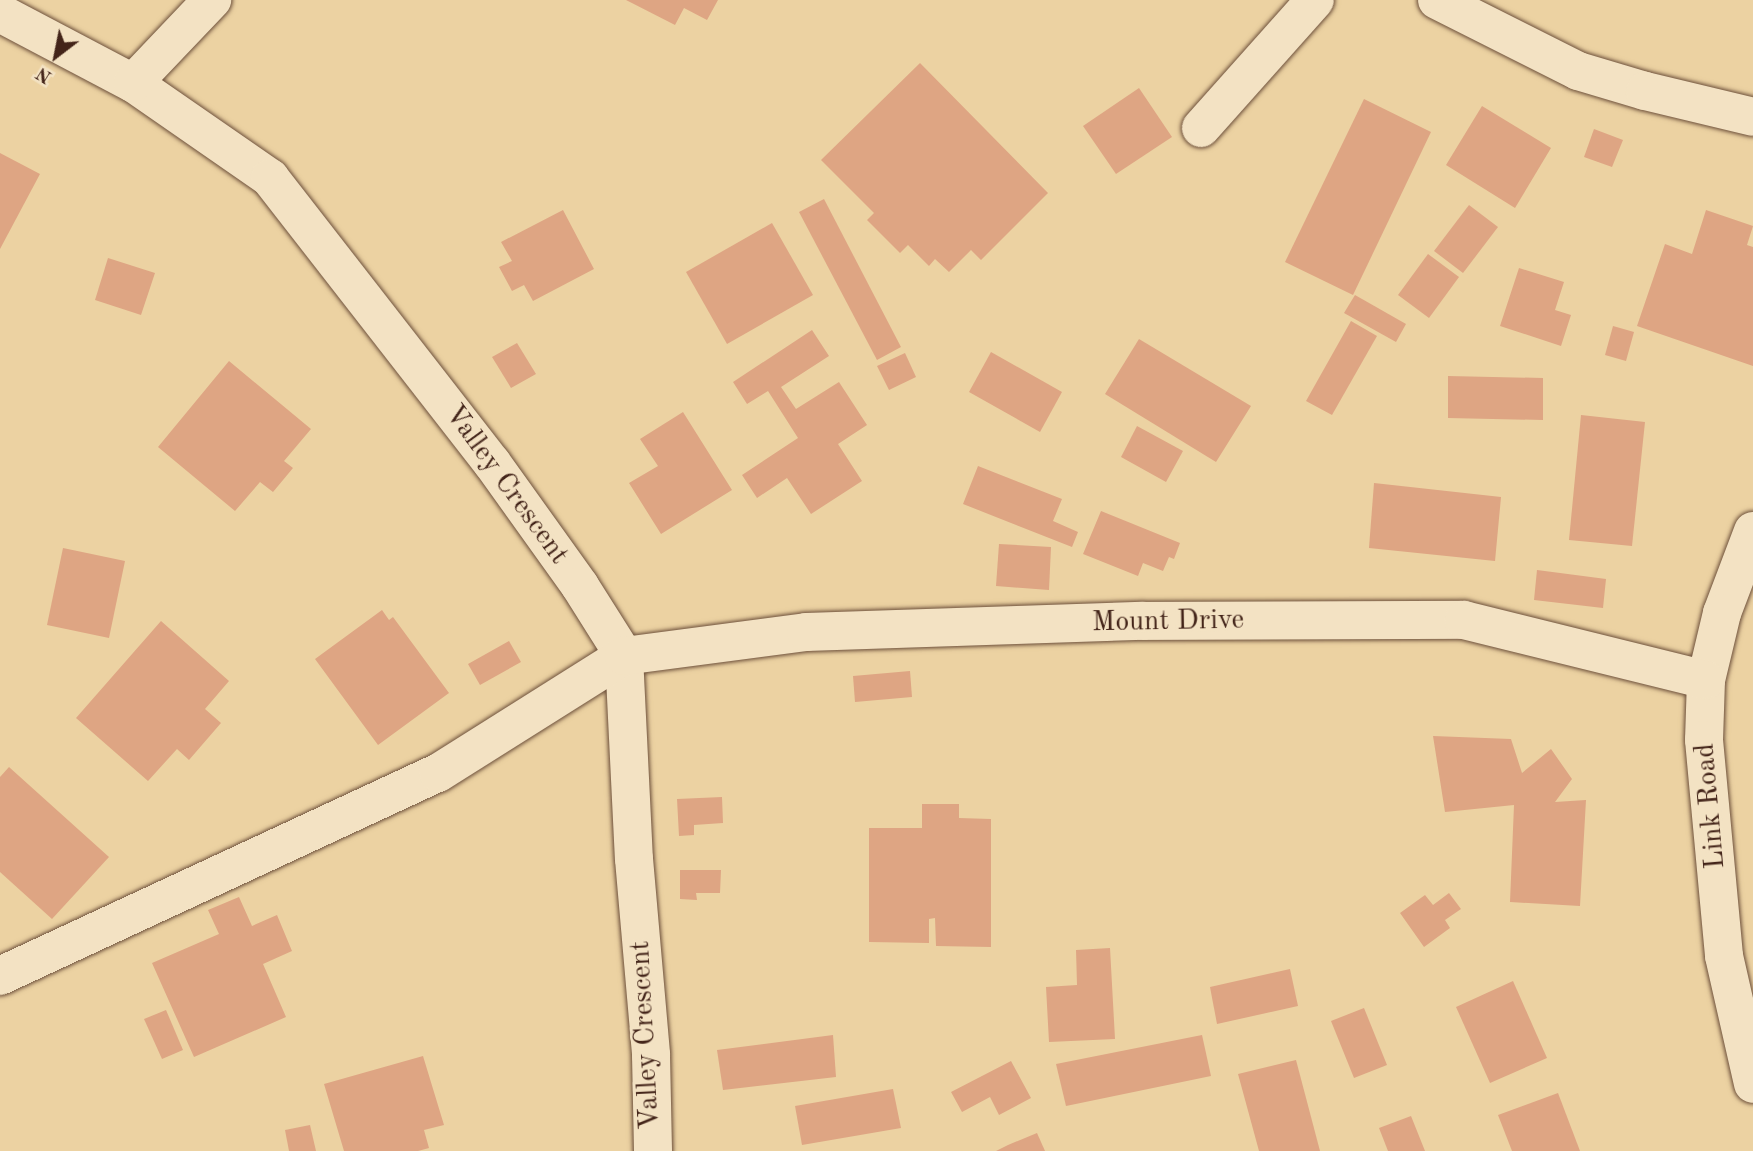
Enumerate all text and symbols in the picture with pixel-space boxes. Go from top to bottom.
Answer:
north arrow [21,21,91,91]
text: N [33,62,56,86]
street label: Valley Crescent [437,399,575,571]
street label: Mount Drive [1092,604,1244,640]
street label: Link Road [1689,742,1733,870]
street label: Valley Crescent [624,940,668,1130]

